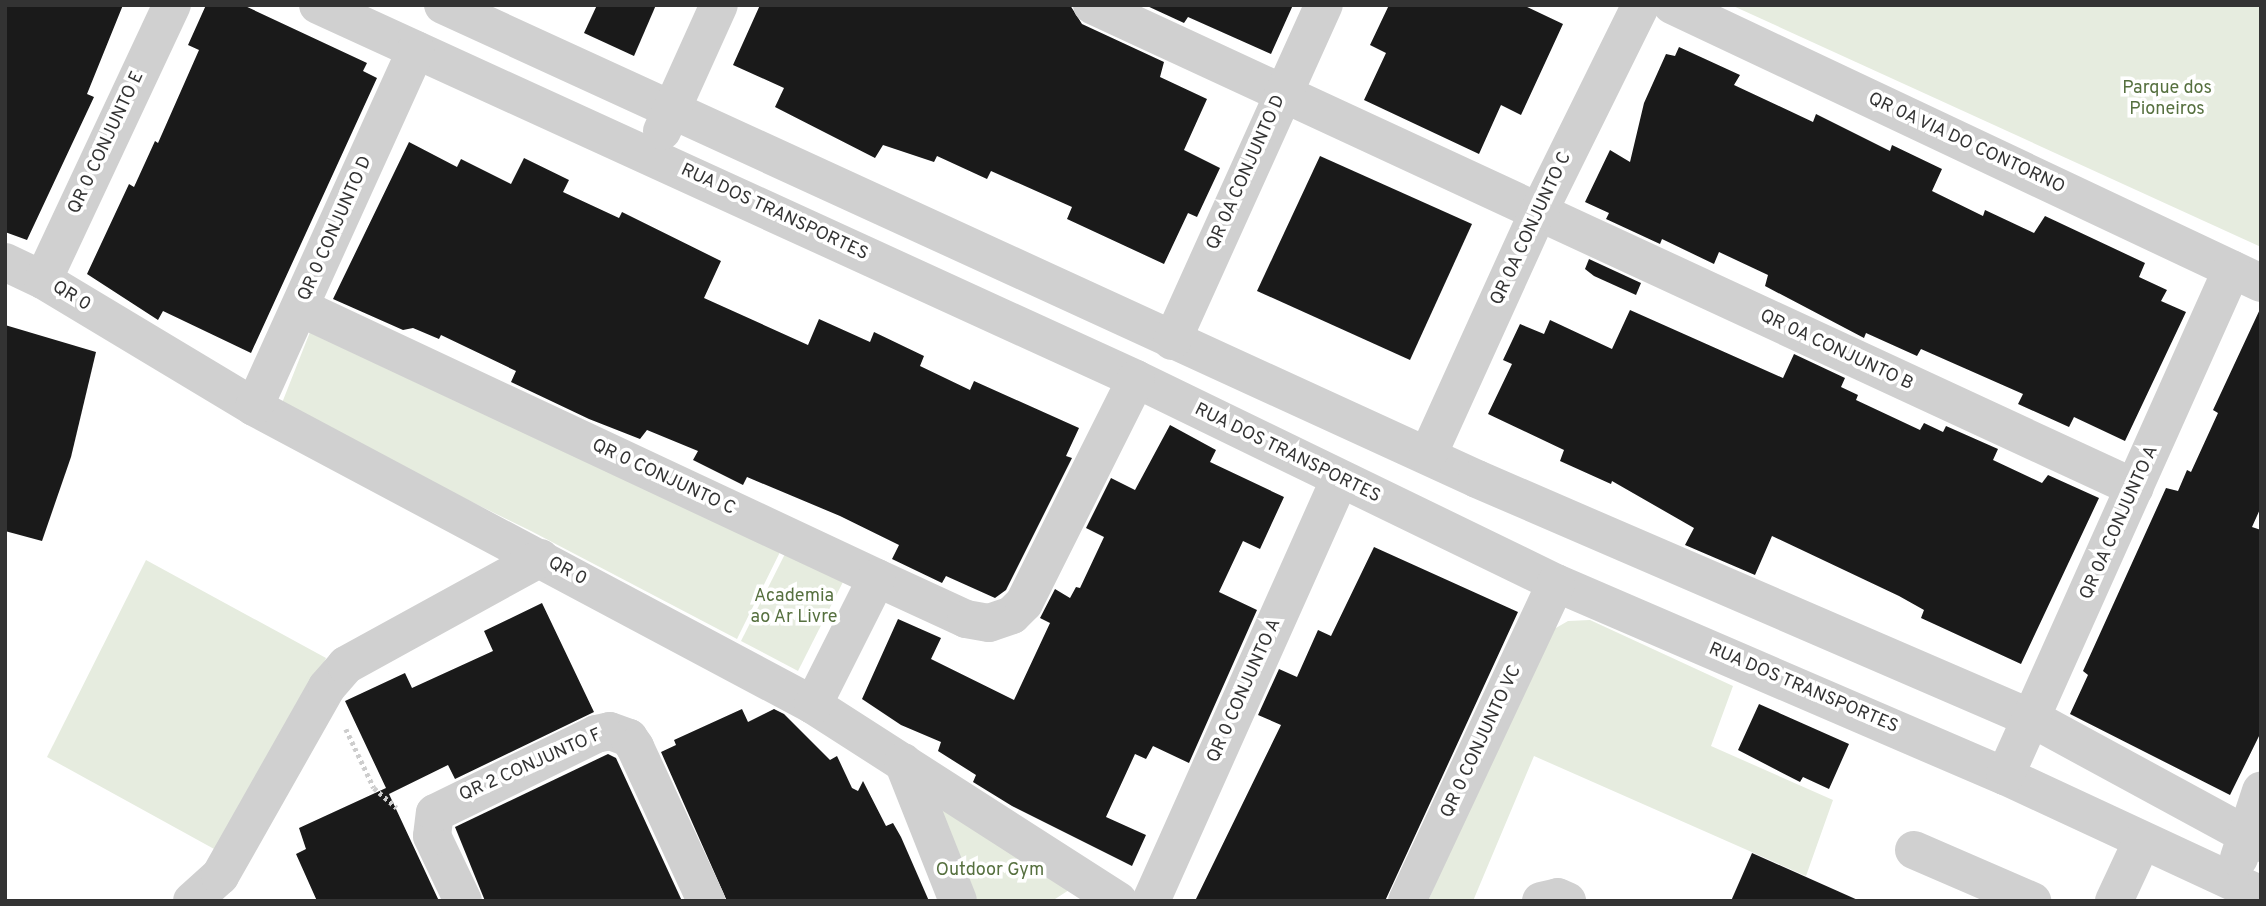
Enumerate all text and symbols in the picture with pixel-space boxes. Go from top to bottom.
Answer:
street label: QR 0 CONJUNTO E [65,68,149,218]
park label: Parque dos Pioneiros [2122,79,2212,122]
street label: QR 0A VIA DO CONTORNO [1863,88,2069,200]
street label: QR 0A CONJUNTO D [1203,92,1291,254]
street label: QR 0A CONJUNTO C [1487,149,1577,309]
street label: QR 0 CONJUNTO D [294,153,378,305]
street label: RUA DOS TRANSPORTES [676,160,872,266]
street label: QR 0 [48,277,94,317]
street label: QR 0A CONJUNTO B [1756,306,1916,396]
street label: RUA DOS TRANSPORTES [1190,399,1384,509]
street label: QR 0 CONJUNTO C [588,435,738,521]
street label: QR 0A CONJUNTO A [2076,442,2164,604]
street label: QR 0 [544,553,590,591]
park label: Academia ao Ar Livre [750,587,838,630]
street label: QR 0 CONJUNTO A [1203,615,1287,767]
street label: RUA DOS TRANSPORTES [1704,639,1902,739]
street label: QR 0 CONJUNTO VC [1437,662,1527,822]
street label: QR 2 CONJUNTO F [456,725,606,807]
park label: Outdoor Gym [936,860,1044,882]

